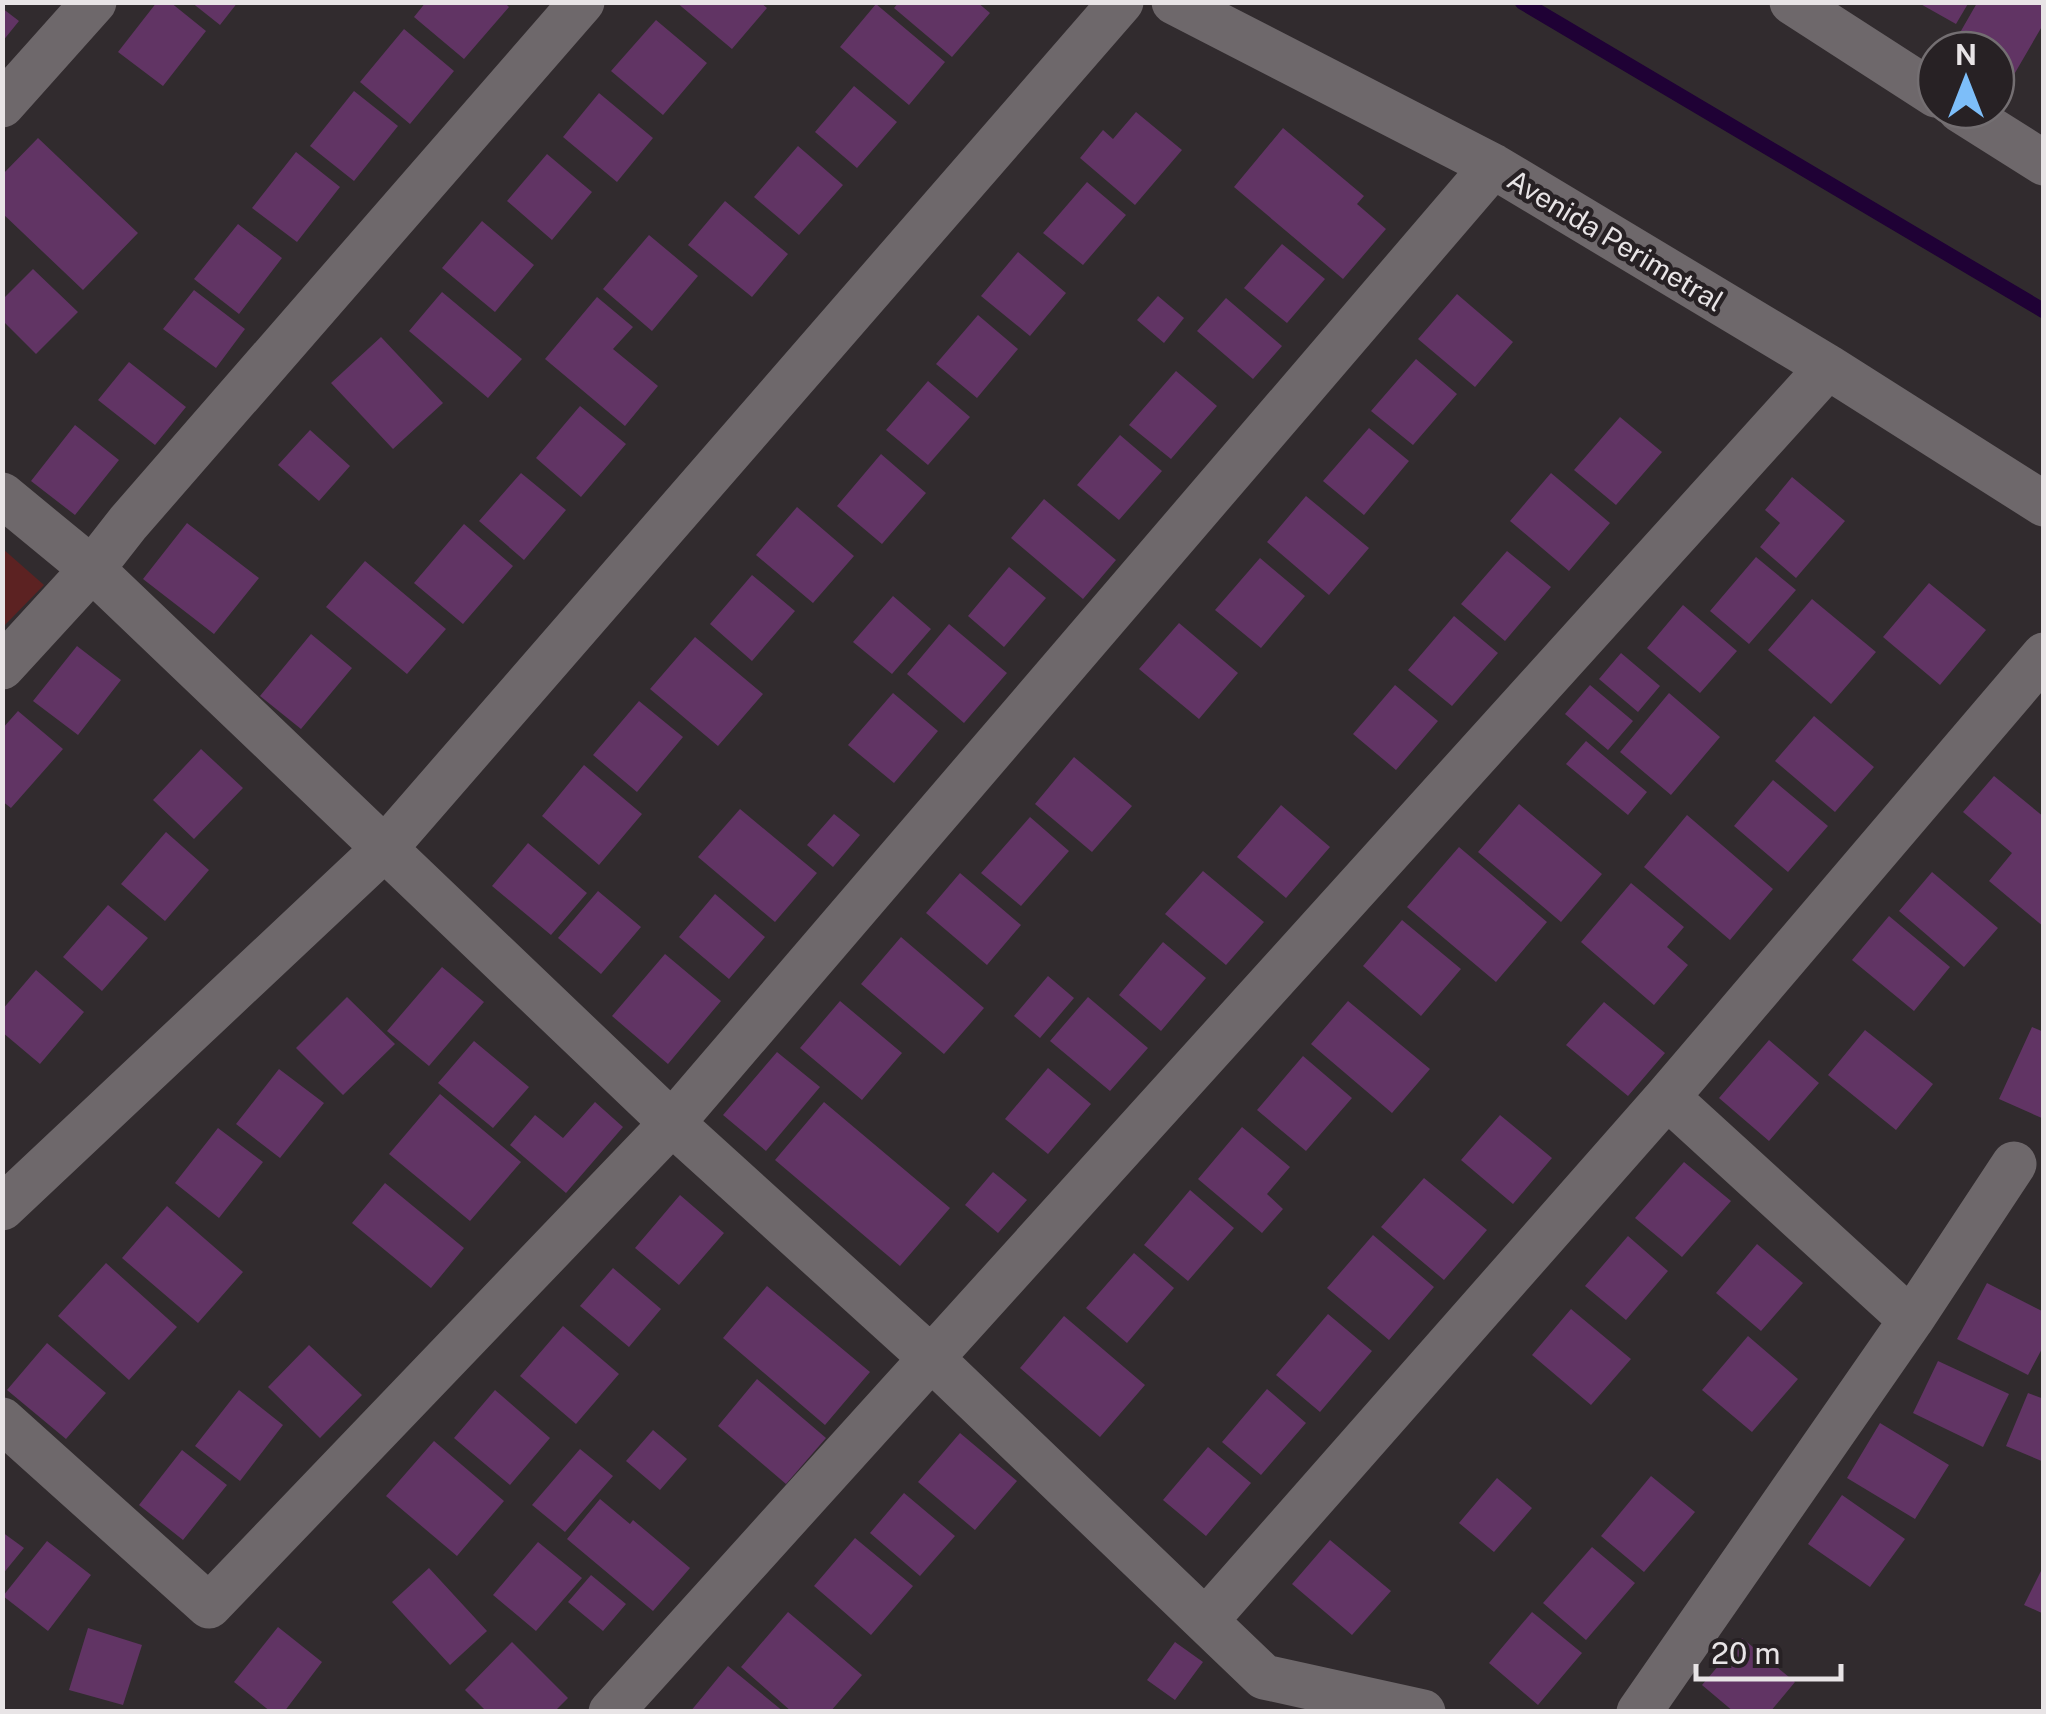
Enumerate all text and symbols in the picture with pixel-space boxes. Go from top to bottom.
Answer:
north arrow [1916,30,2016,130]
text: N [1955,38,1977,71]
street label: Avenida Perimetral [1502,162,1730,318]
scale bar [1696,1619,1841,1681]
text: 20 m [1711,1635,1780,1671]

